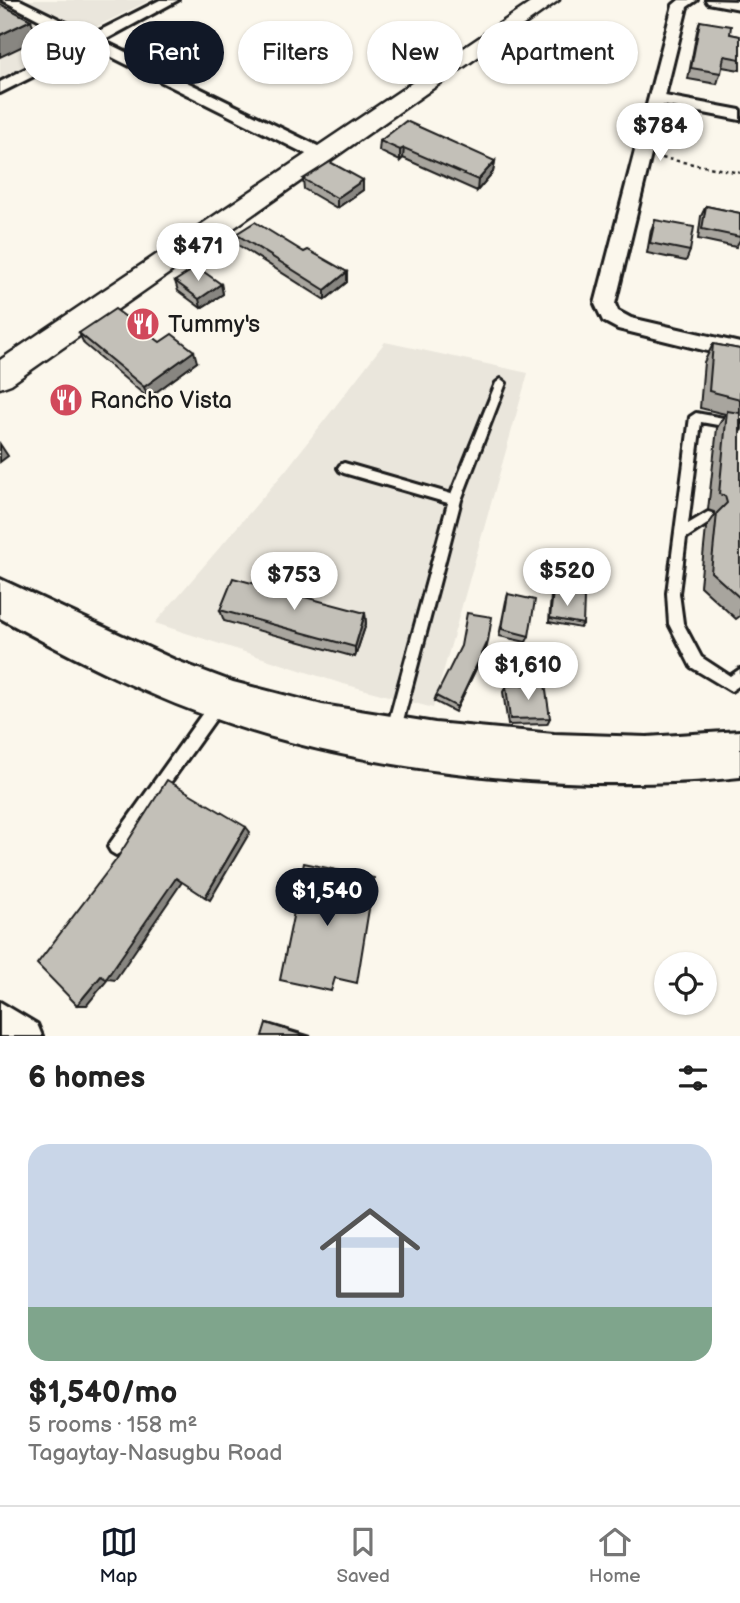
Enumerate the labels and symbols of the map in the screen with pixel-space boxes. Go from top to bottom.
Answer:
pin: $784 [619,104,701,163]
pin: $471 [157,224,239,283]
restaurant icon: Tummy's [124,305,162,343]
place label: Tummy's [168,310,260,339]
restaurant icon: Rancho Vista [47,381,85,419]
place label: Rancho Vista [90,386,232,415]
pin: $520 [526,548,608,608]
pin: $753 [253,552,335,612]
pin: $1,610 [471,642,585,702]
pin: $1,540 [270,869,384,928]

